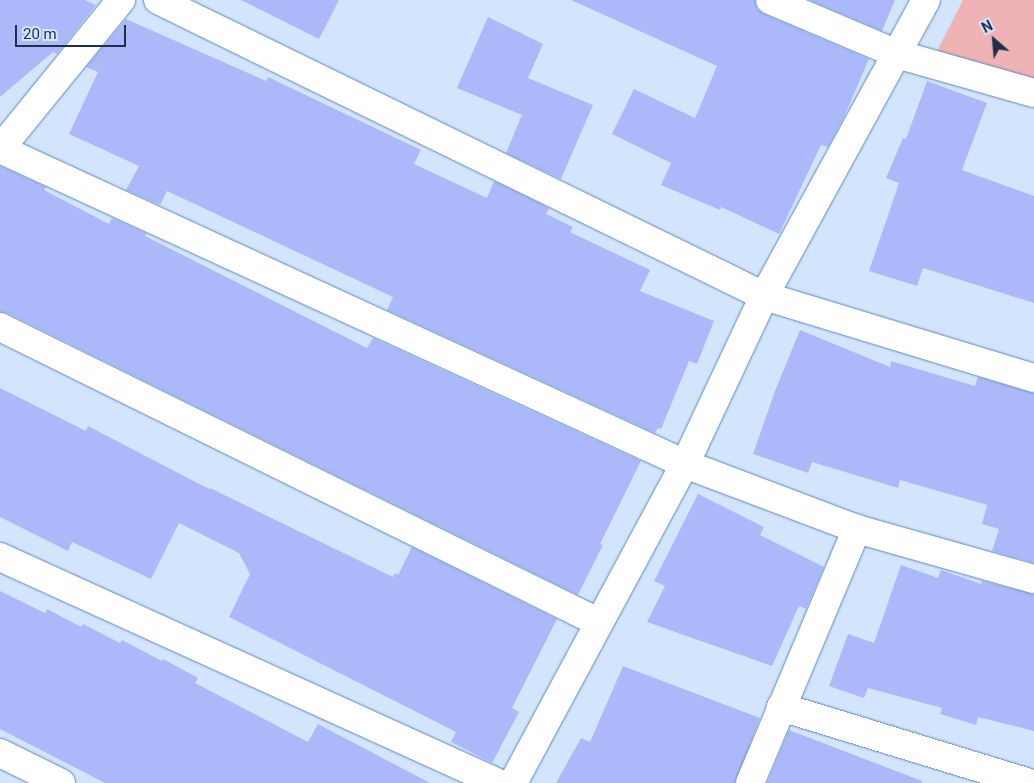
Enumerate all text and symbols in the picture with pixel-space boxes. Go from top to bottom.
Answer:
scale bar [18,15,129,47]
north arrow [969,15,1019,65]
text: N [979,17,995,36]
text: 20 m [23,25,57,43]

